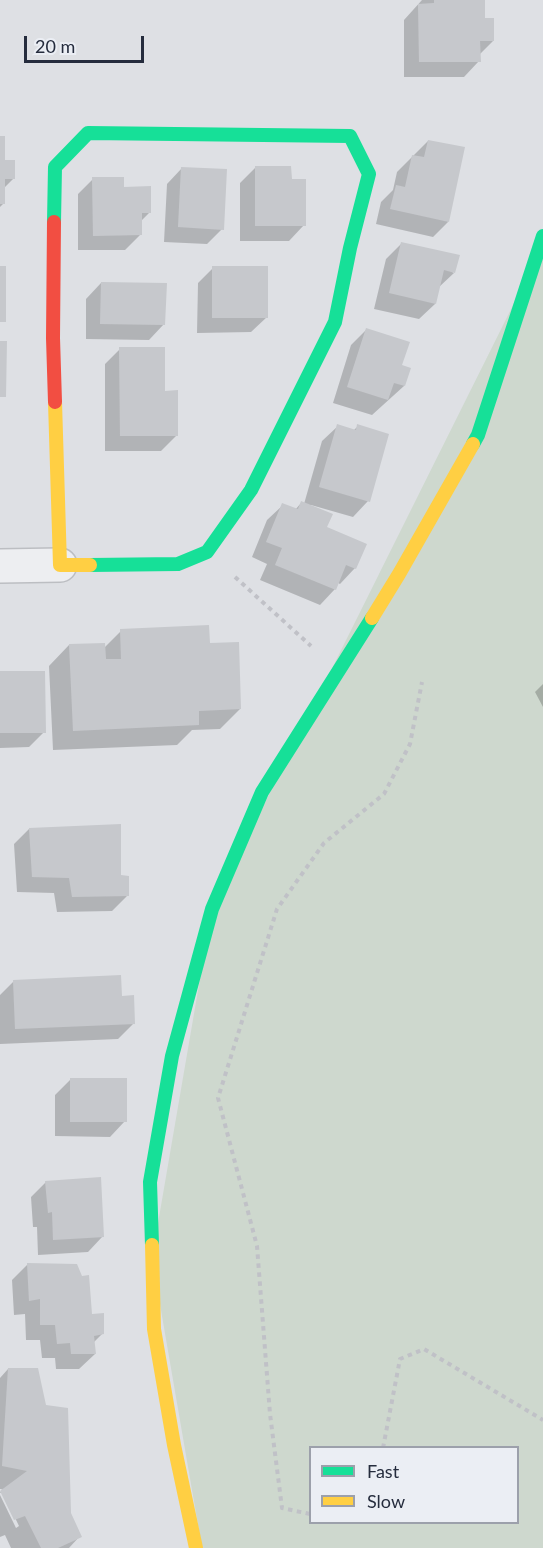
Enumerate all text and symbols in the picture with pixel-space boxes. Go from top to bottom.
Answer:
scale bar [27,24,147,62]
text: 20 m [35,35,75,57]
legend [309,1446,519,1524]
text: Fast [367,1460,399,1482]
text: Slow [367,1490,405,1512]

